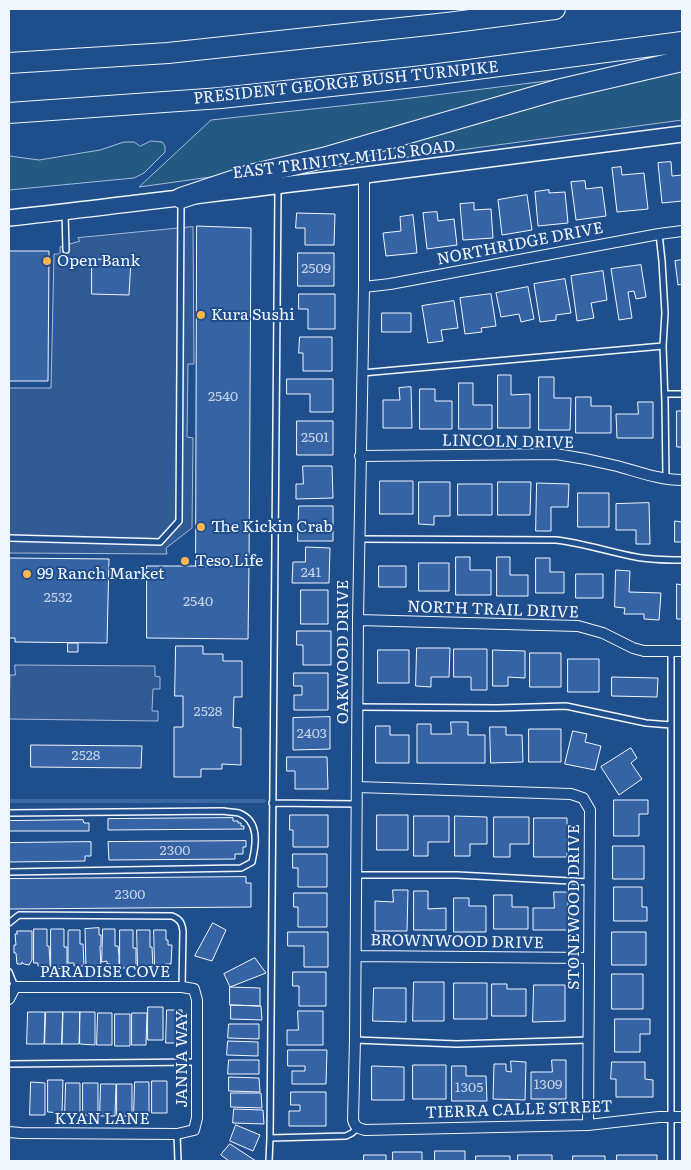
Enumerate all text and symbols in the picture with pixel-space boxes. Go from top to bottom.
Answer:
street label: PRESIDENT GEORGE BUSH TURNPIKE [192,57,500,109]
street label: EAST TRINITY MILLS ROAD [231,137,457,183]
street label: NORTHRIDGE DRIVE [435,218,605,270]
place label: Open Bank [57,251,140,271]
marker: Open Bank [41,255,53,267]
house number: 2509 [301,261,331,277]
place label: Kura Sushi [211,305,295,325]
marker: Kura Sushi [195,309,207,321]
house number: 2540 [208,389,238,405]
house number: 2501 [301,430,329,446]
street label: LINCOLN DRIVE [442,431,574,453]
place label: The Kickin Crab [211,517,333,537]
marker: The Kickin Crab [195,521,207,533]
place label: Teso Life [195,551,263,571]
marker: Teso Life [179,555,191,567]
place label: 99 Ranch Market [37,564,164,584]
house number: 241 [301,565,321,581]
marker: 99 Ranch Market [21,568,33,580]
street label: OAKWOOD DRIVE [333,580,353,724]
house number: 2532 [44,590,72,606]
house number: 2540 [183,594,213,610]
street label: NORTH TRAIL DRIVE [407,597,579,623]
house number: 2528 [194,704,222,720]
house number: 2403 [297,726,327,742]
house number: 2528 [72,748,100,764]
street label: STONEWOOD DRIVE [564,824,584,990]
house number: 2300 [160,843,190,859]
house number: 2300 [115,887,145,903]
street label: BROWNWOOD DRIVE [370,931,544,953]
street label: PARADISE COVE [40,962,170,982]
street label: JANNA WAY [172,1010,192,1108]
house number: 1309 [534,1077,562,1093]
house number: 1305 [455,1080,483,1096]
street label: TIERRA CALLE STREET [425,1097,613,1123]
street label: KYAN LANE [54,1109,150,1129]

